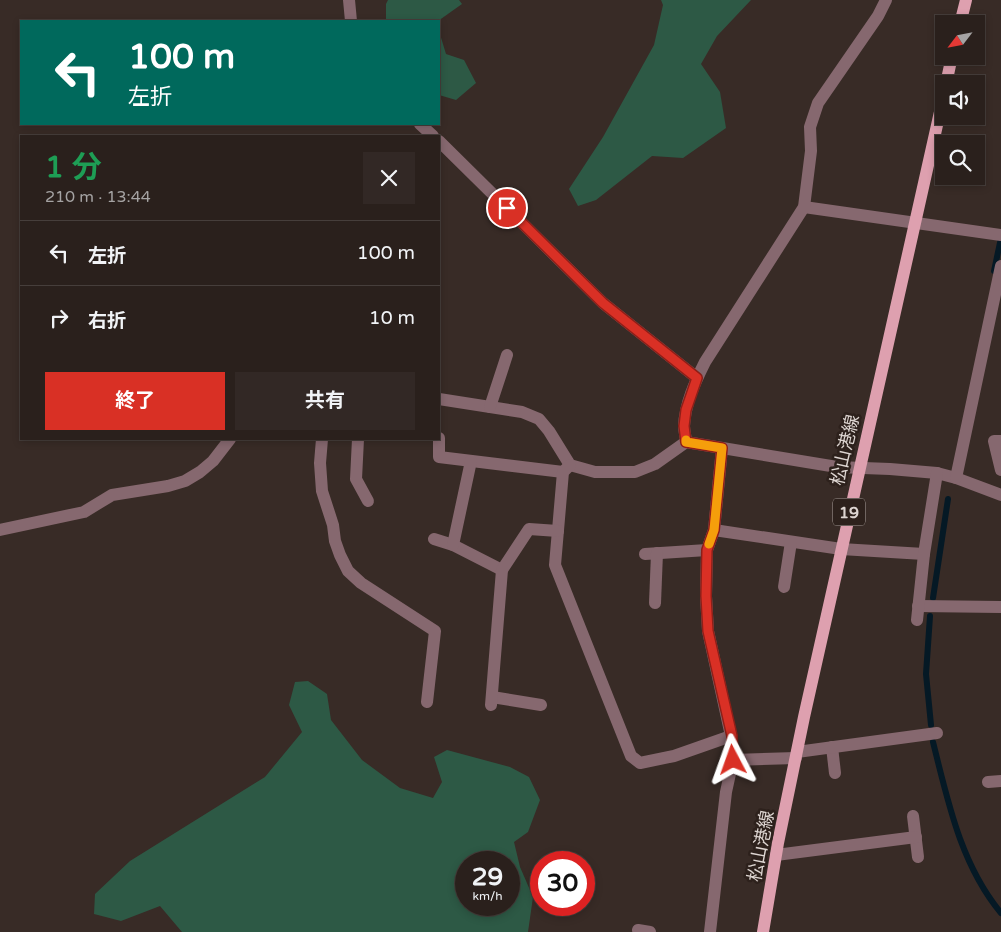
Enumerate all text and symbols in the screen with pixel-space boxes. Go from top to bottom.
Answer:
north arrow [935,15,985,65]
map controls [935,15,985,185]
text: 100 m [128,36,235,78]
icon: left [45,40,110,105]
button: sound [935,75,985,125]
text: 左折 [128,84,172,110]
button: search [935,135,985,185]
text: 1 分 [45,149,102,186]
button: close [363,152,415,204]
text: 210 m · 13:44 [45,187,151,207]
pin [486,187,528,229]
icon: arrive [493,194,521,222]
icon: left [45,239,73,267]
text: 100 m [357,242,415,264]
text: 左折 [88,245,126,267]
icon: right [45,304,73,332]
text: 10 m [369,307,415,329]
text: 右折 [88,310,126,332]
button: 終了 [45,372,225,430]
button: 共有 [235,372,415,430]
street label: 松山港線 [826,412,864,488]
road number: 19 [833,498,865,526]
position arrow [706,733,758,785]
street label: 松山港線 [743,809,779,883]
speed limit sign: 30 [530,851,595,916]
text: 29 [472,862,503,892]
text: km/h [472,889,503,903]

